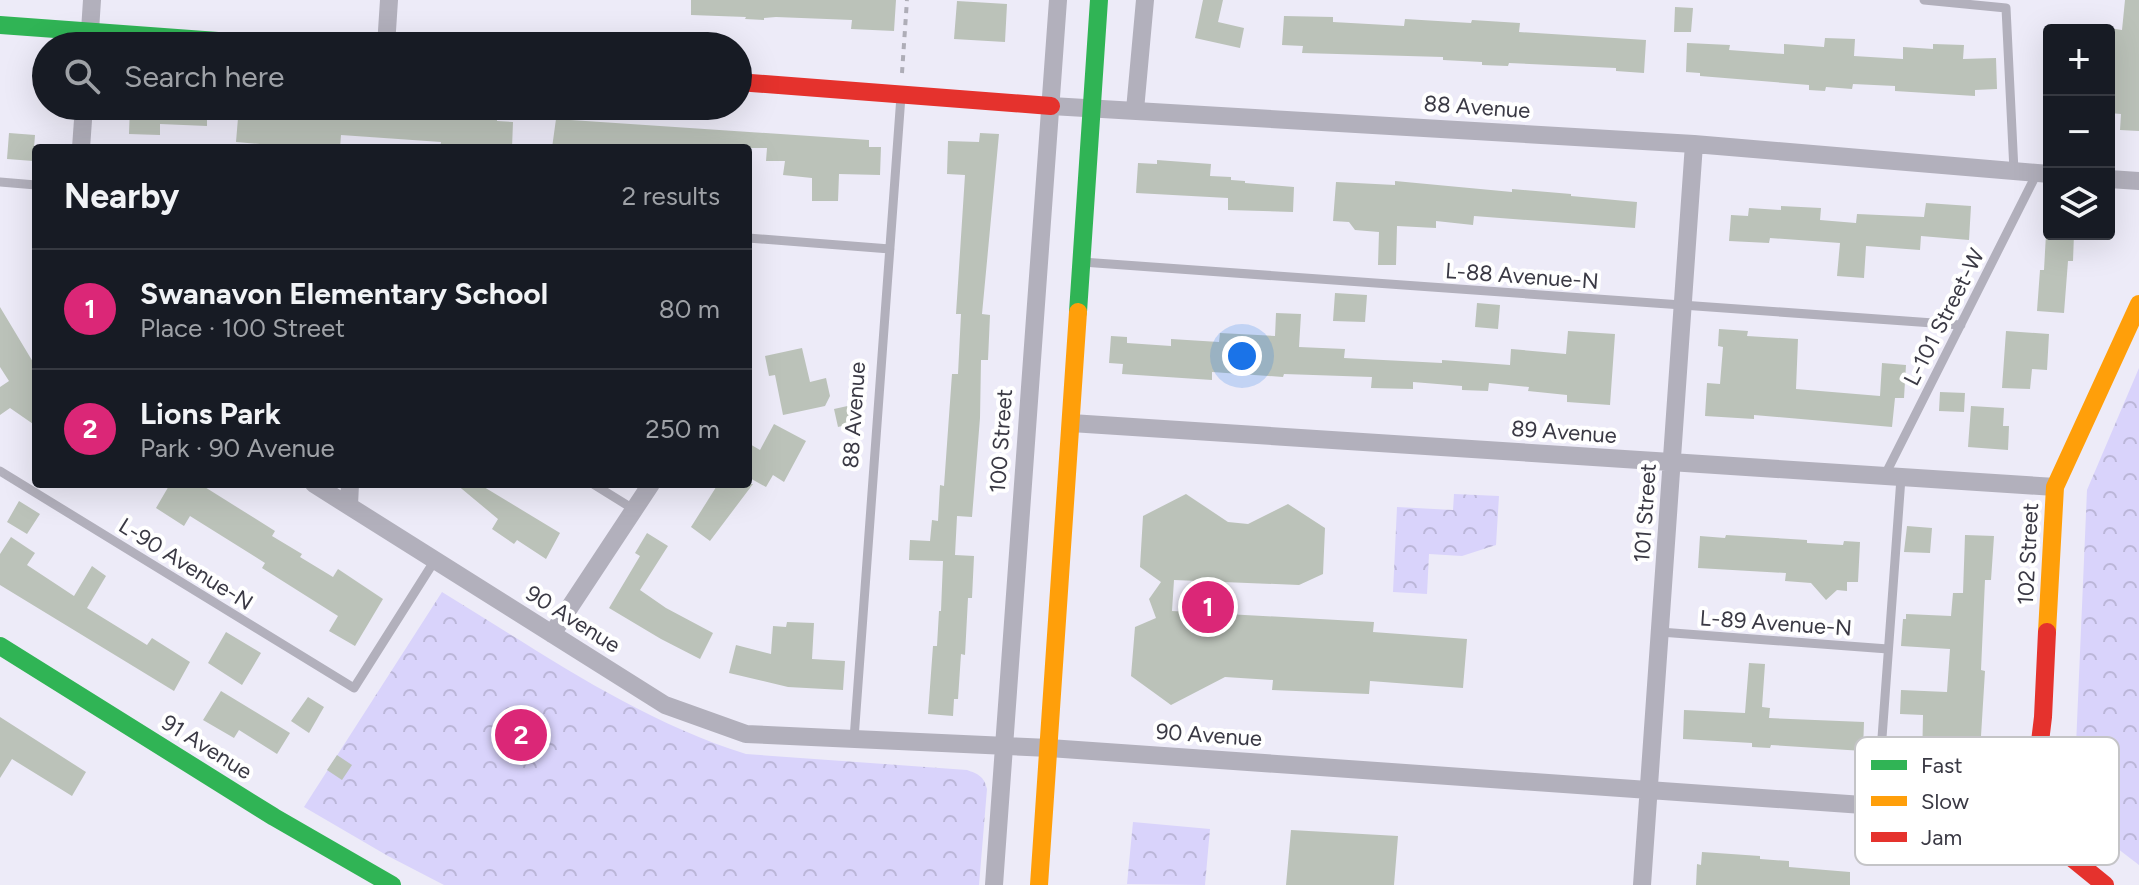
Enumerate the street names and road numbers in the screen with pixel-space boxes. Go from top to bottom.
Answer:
street label: 88 Avenue [1423,90,1531,124]
street label: L-101 Street-W [1898,244,1990,390]
street label: L-88 Avenue-N [1444,257,1600,295]
street label: 88 Avenue [837,361,871,469]
street label: 100 Street [984,388,1018,494]
street label: 89 Avenue [1510,415,1618,449]
street label: 101 Street [1628,463,1662,563]
street label: 102 Street [2012,502,2044,606]
street label: L-90 Avenue-N [114,512,258,616]
street label: 90 Avenue [521,579,625,659]
street label: L-89 Avenue-N [1699,604,1853,642]
street label: 91 Avenue [157,709,257,785]
street label: 90 Avenue [1155,718,1263,752]

